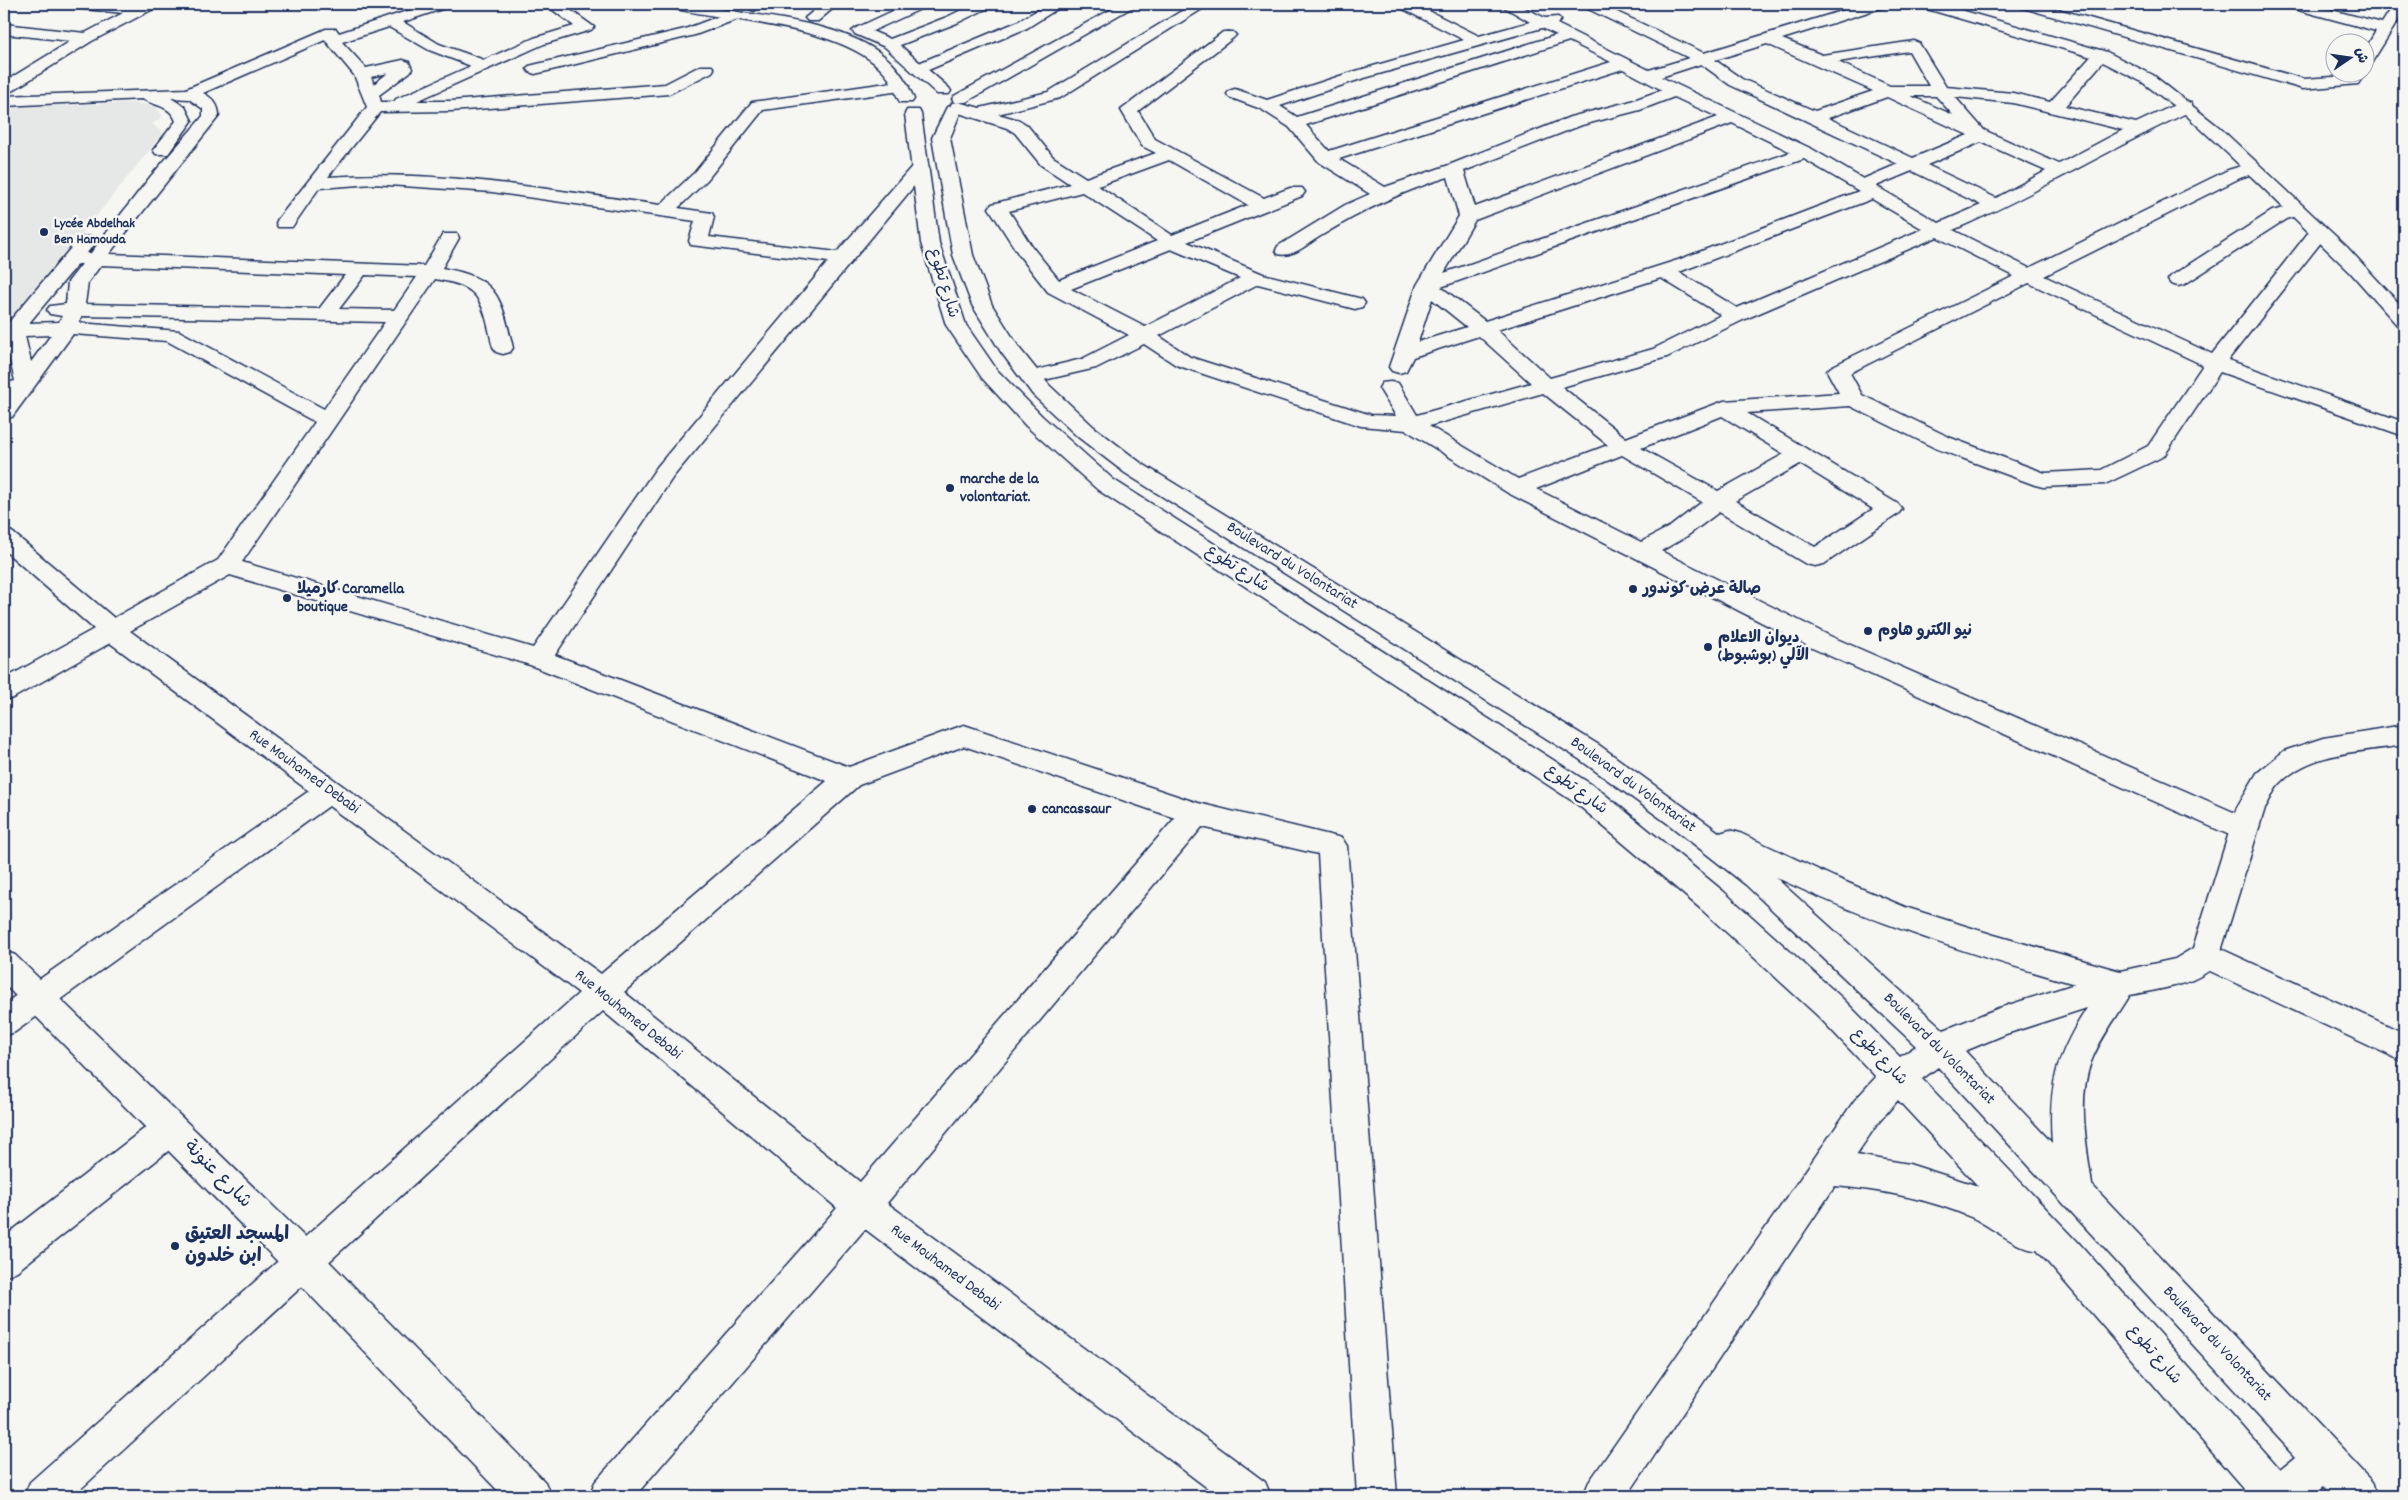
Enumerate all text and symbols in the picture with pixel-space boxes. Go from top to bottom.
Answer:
north arrow [2326,32,2376,82]
text: ش [2349,46,2372,65]
place label: Lycée Abdelhak Ben Hamouda [54,214,135,250]
marker: Lycée Abdelhak Ben Hamouda [38,226,50,238]
street label: شارع تطوع [921,245,965,321]
place label: marche de la volontariat. [960,468,1040,509]
marker: marche de la volontariat. [944,482,956,494]
street label: Boulevard du Volontariat [1222,516,1362,616]
street label: شارع تطوع [1200,540,1274,598]
place label: كارميلا Caramella boutique [297,578,405,619]
place label: صالة عرض كوندور [1641,578,1761,601]
marker: صالة عرض كوندور [1627,583,1639,595]
marker: كارميلا Caramella boutique [281,592,293,604]
place label: نيو الكترو هاوم [1878,620,1972,643]
marker: نيو الكترو هاوم [1862,625,1874,637]
place label: ديوان الاعلام الآلي (بوشبوط) [1718,627,1809,669]
marker: ديوان الاعلام الآلي (بوشبوط) [1702,641,1714,653]
street label: Rue Mouhamed Debabi [244,724,364,820]
street label: Boulevard du Volontariat [1565,731,1701,839]
street label: شارع تطوع [1540,759,1612,821]
place label: cancassaur [1042,798,1112,821]
marker: cancassaur [1026,803,1038,815]
street label: Rue Mouhamed Debabi [569,964,687,1066]
street label: Boulevard du Volontariat [1878,988,2000,1110]
street label: شارع تطوع [1846,1023,1912,1091]
street label: شارع عنونة [177,1135,257,1215]
street label: Rue Mouhamed Debabi [885,1219,1005,1317]
place label: المسجد العتيق ابن خلدون [185,1222,289,1271]
marker: المسجد العتيق ابن خلدون [169,1240,181,1252]
street label: Boulevard du Volontariat [2157,1281,2277,1407]
street label: شارع تطوع [2122,1320,2186,1390]

